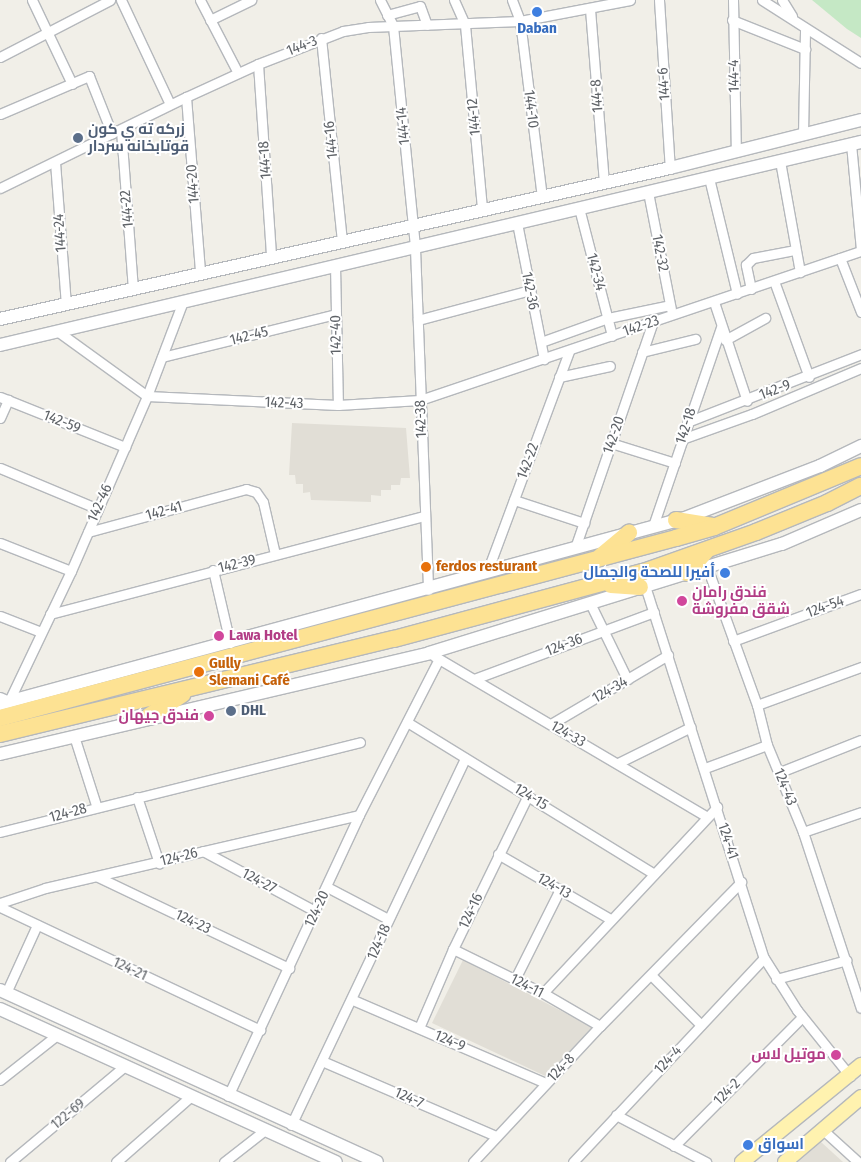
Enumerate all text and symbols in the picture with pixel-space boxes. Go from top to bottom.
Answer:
marker: Daban [531,6,543,18]
place label: Daban [517,20,557,38]
street label: 144-3 [284,32,320,60]
street label: 144-4 [725,59,743,93]
street label: 144-6 [654,67,674,101]
street label: 144-8 [587,79,607,113]
street label: 144-10 [520,89,542,129]
street label: 144-12 [463,98,485,136]
street label: 144-14 [392,106,414,146]
place label: زركه ته ي كون قوتابخانه سردار [88,120,189,155]
street label: 144-16 [320,120,342,160]
marker: زركه ته ي كون قوتابخانه سردار [72,132,84,144]
street label: 144-18 [255,140,275,180]
street label: 144-20 [183,164,203,204]
street label: 144-22 [116,189,138,229]
street label: 144-24 [50,213,70,253]
street label: 142-32 [648,233,672,273]
street label: 142-34 [582,251,610,293]
street label: 142-36 [518,270,542,312]
street label: 142-23 [620,311,662,341]
street label: 142-40 [327,315,345,355]
street label: 142-45 [228,323,270,349]
street label: 142-9 [757,376,793,404]
street label: 142-43 [264,393,304,413]
street label: 142-38 [411,399,431,439]
street label: 142-18 [672,405,700,447]
street label: 142-59 [41,406,83,438]
street label: 142-20 [599,414,629,456]
street label: 142-22 [513,440,543,482]
street label: 142-46 [84,481,116,525]
street label: 142-41 [144,497,184,525]
street label: 142-39 [216,551,258,577]
place label: ferdos resturant [436,558,537,576]
marker: ferdos resturant [420,561,432,573]
place label: أفيرا للصحة والجمال [584,564,715,582]
marker: أفيرا للصحة والجمال [719,567,731,579]
place label: فندق رامان شقق مفروشة [692,583,790,618]
street label: 124-54 [804,592,846,622]
marker: فندق رامان شقق مفروشة [676,595,688,607]
place label: Lawa Hotel [229,627,298,645]
marker: Lawa Hotel [213,630,225,642]
street label: 124-36 [543,630,585,660]
place label: Gully Slemani Café [209,654,290,689]
marker: Gully Slemani Café [193,666,205,678]
street label: 124-34 [589,673,631,707]
place label: DHL [241,702,266,720]
marker: DHL [225,705,237,717]
place label: فندق جيهان [119,707,199,725]
marker: فندق جيهان [203,710,215,722]
street label: 124-33 [547,717,589,751]
street label: 124-43 [769,766,801,808]
street label: 124-15 [511,780,551,814]
street label: 124-28 [47,799,89,827]
street label: 124-41 [714,821,742,861]
street label: 124-26 [158,844,200,870]
street label: 124-27 [239,864,279,898]
street label: 124-13 [534,869,574,903]
street label: 124-20 [301,888,333,930]
street label: 124-16 [455,890,487,932]
street label: 124-23 [172,906,214,938]
street label: 124-18 [363,921,395,963]
street label: 124-21 [110,953,150,985]
street label: 124-11 [507,970,547,1002]
street label: 124-9 [432,1026,468,1056]
street label: 124-4 [650,1042,686,1078]
place label: موتيل لاس [751,1046,826,1064]
marker: موتيل لاس [830,1049,842,1061]
street label: 124-8 [543,1050,579,1086]
street label: 124-2 [710,1075,744,1109]
street label: 124-7 [392,1084,426,1112]
street label: 122-69 [47,1095,89,1133]
place label: اسواق [758,1136,804,1154]
marker: اسواق [742,1139,754,1151]

